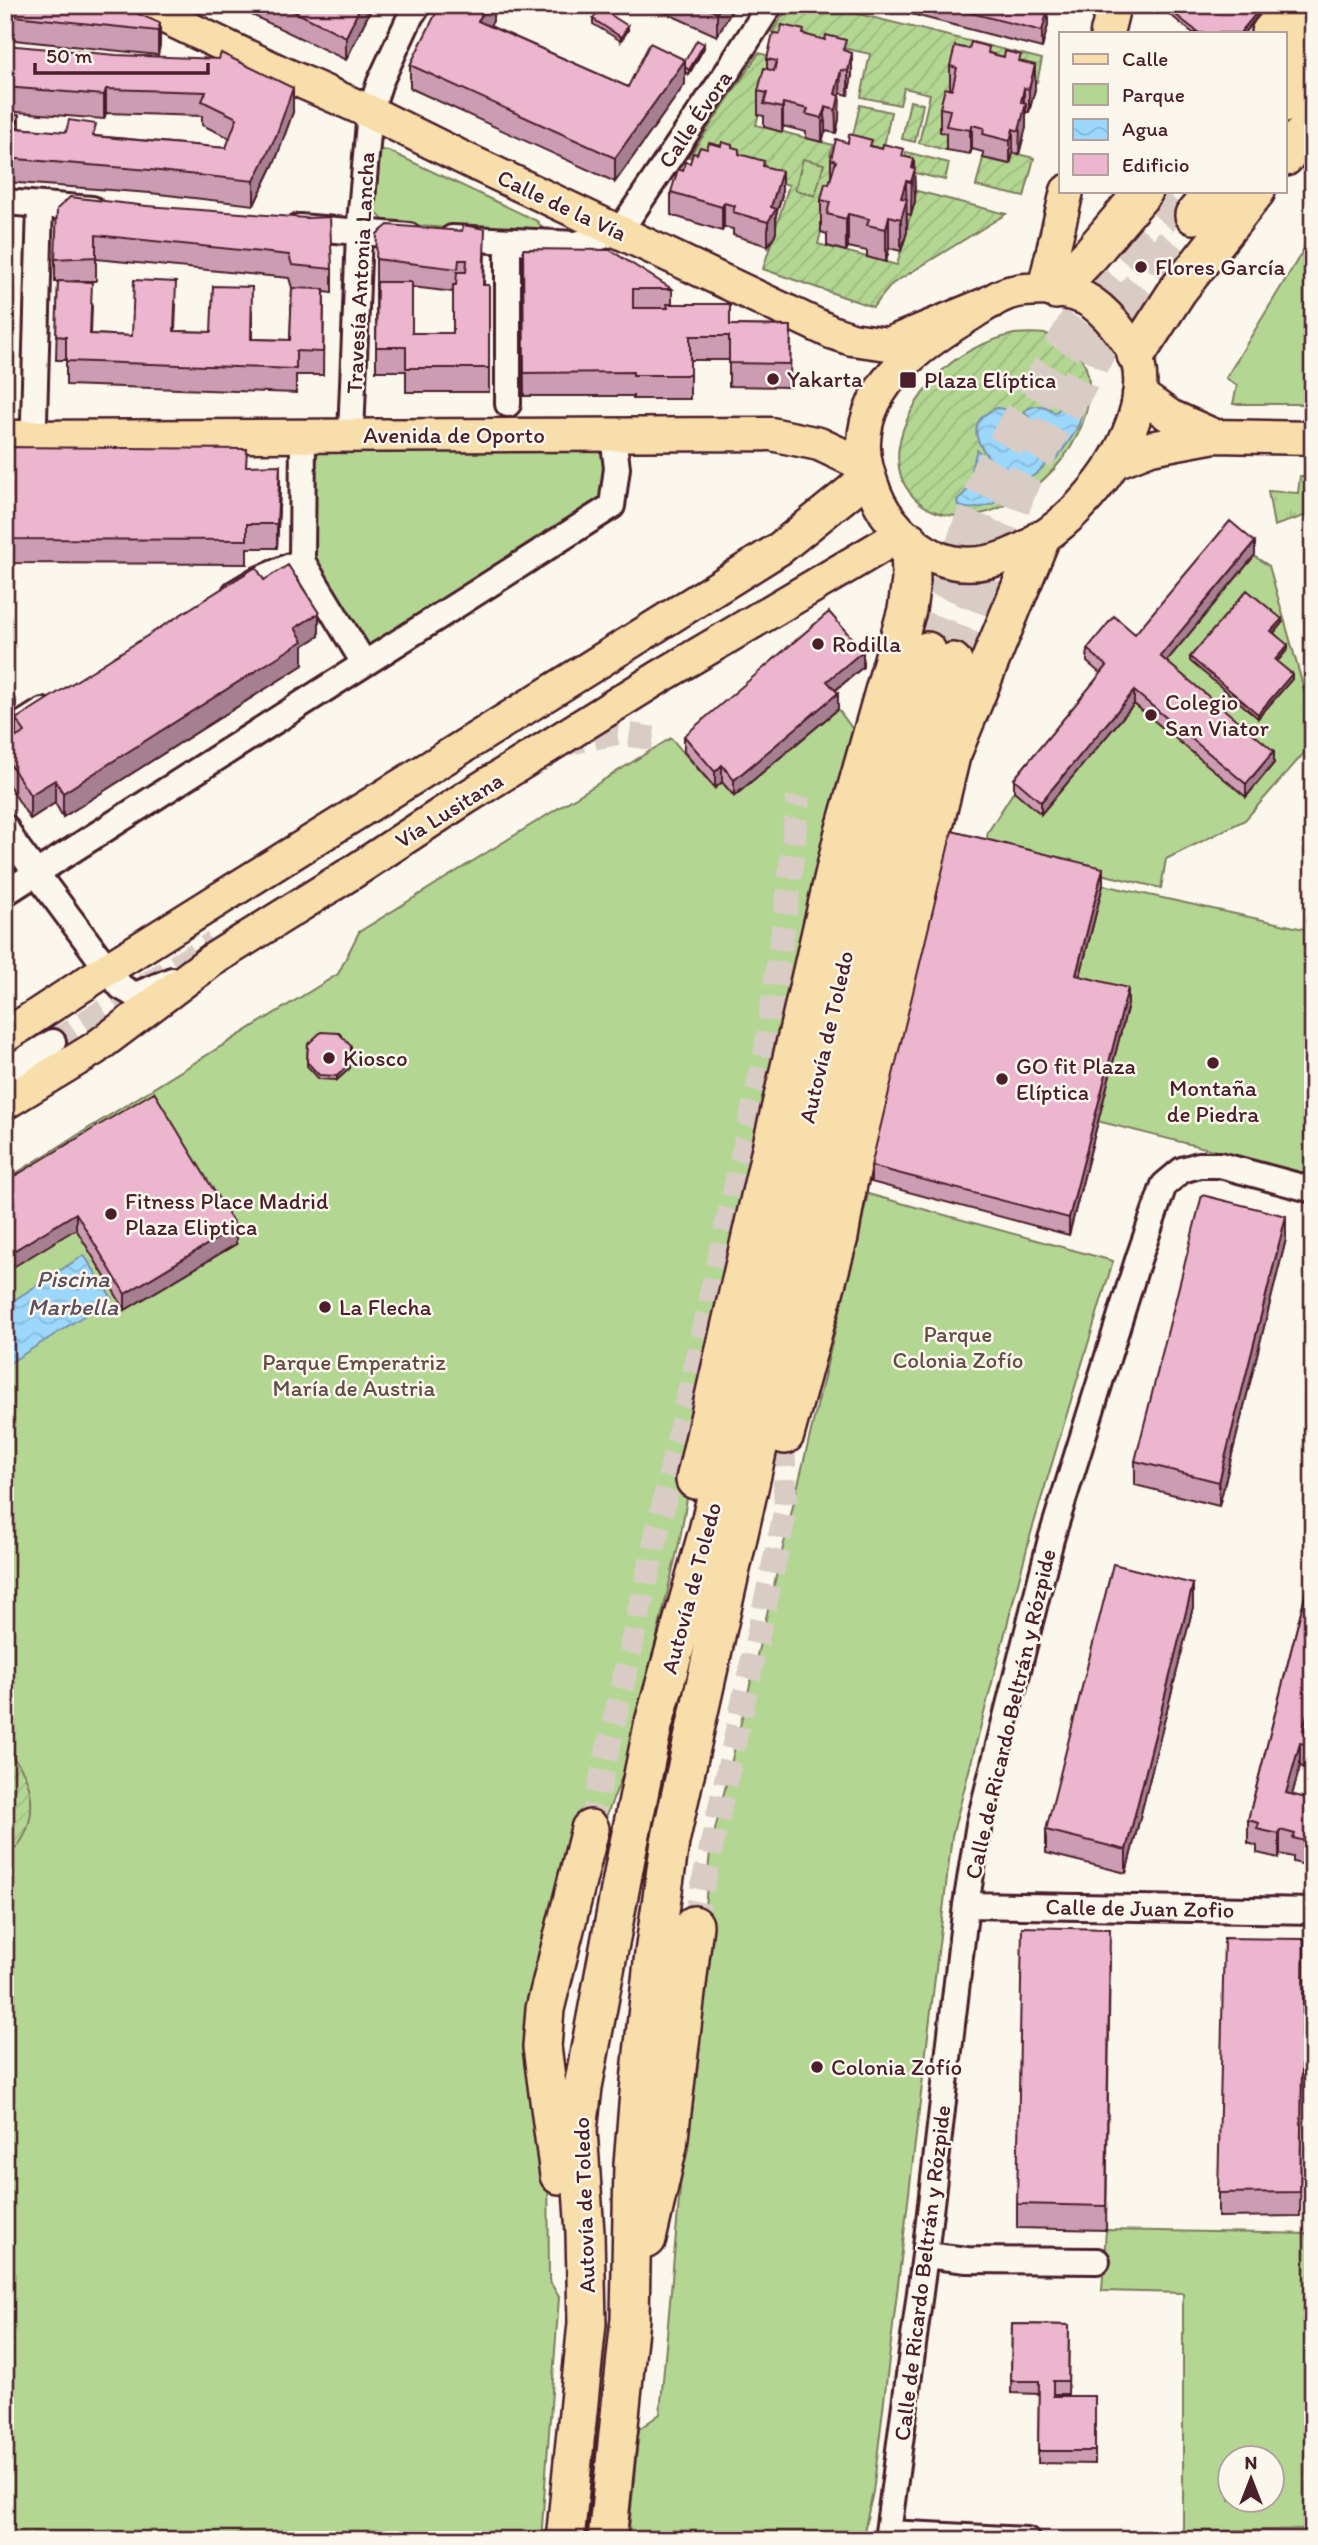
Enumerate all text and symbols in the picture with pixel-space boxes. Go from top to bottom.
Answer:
scale bar [35,32,208,76]
legend [1059,32,1286,192]
text: 50 m [46,43,93,68]
text: Calle [1122,46,1168,71]
street label: Calle Évora [652,65,738,173]
text: Parque [1122,82,1185,107]
text: Agua [1122,116,1168,141]
street label: Travesía Antonia Lancha [340,151,380,395]
text: Edificio [1122,152,1190,177]
street label: Calle de la Vía [493,163,631,247]
place label: Flores García [1155,253,1285,281]
marker: Flores García [1133,259,1149,275]
place label: Yakarta [787,365,863,393]
place label: Plaza Elíptica [924,366,1056,394]
marker: Plaza Elíptica [898,370,918,390]
marker: Yakarta [765,371,781,387]
street label: Avenida de Oporto [363,421,545,449]
place label: Rodilla [832,630,901,658]
marker: Rodilla [810,636,826,652]
place label: Colegio San Viator [1165,688,1269,742]
marker: Colegio San Viator [1143,707,1159,723]
street label: Vía Lusitana [390,766,508,854]
street label: Autovía de Toledo [793,948,859,1126]
place label: Kiosco [343,1044,408,1072]
marker: Kiosco [321,1050,337,1066]
place label: GO fit Plaza Elíptica [1016,1052,1136,1106]
marker: Montaña de Piedra [1205,1055,1221,1071]
marker: GO fit Plaza Elíptica [994,1071,1010,1087]
place label: Montaña de Piedra [1167,1074,1259,1128]
place label: Fitness Place Madrid Plaza Eliptica [125,1187,329,1241]
marker: Fitness Place Madrid Plaza Eliptica [103,1206,119,1222]
water label: Piscina Marbella [28,1264,119,1321]
place label: La Flecha [339,1293,432,1321]
marker: La Flecha [317,1299,333,1315]
park label: Parque Colonia Zofío [892,1320,1024,1374]
park label: Parque Emperatriz María de Austria [262,1348,446,1402]
street label: Autovía de Toledo [655,1499,727,1677]
street label: Calle de Ricardo Beltrán y Rózpide [958,1546,1062,1882]
street label: Calle de Juan Zofio [1045,1892,1235,1924]
place label: Colonia Zofío [831,2053,962,2081]
marker: Colonia Zofío [809,2059,825,2075]
street label: Calle de Ricardo Beltrán y Rózpide [887,2103,957,2443]
street label: Autovía de Toledo [567,2116,601,2294]
north arrow [1216,2444,1286,2514]
text: N [1245,2451,1257,2474]

